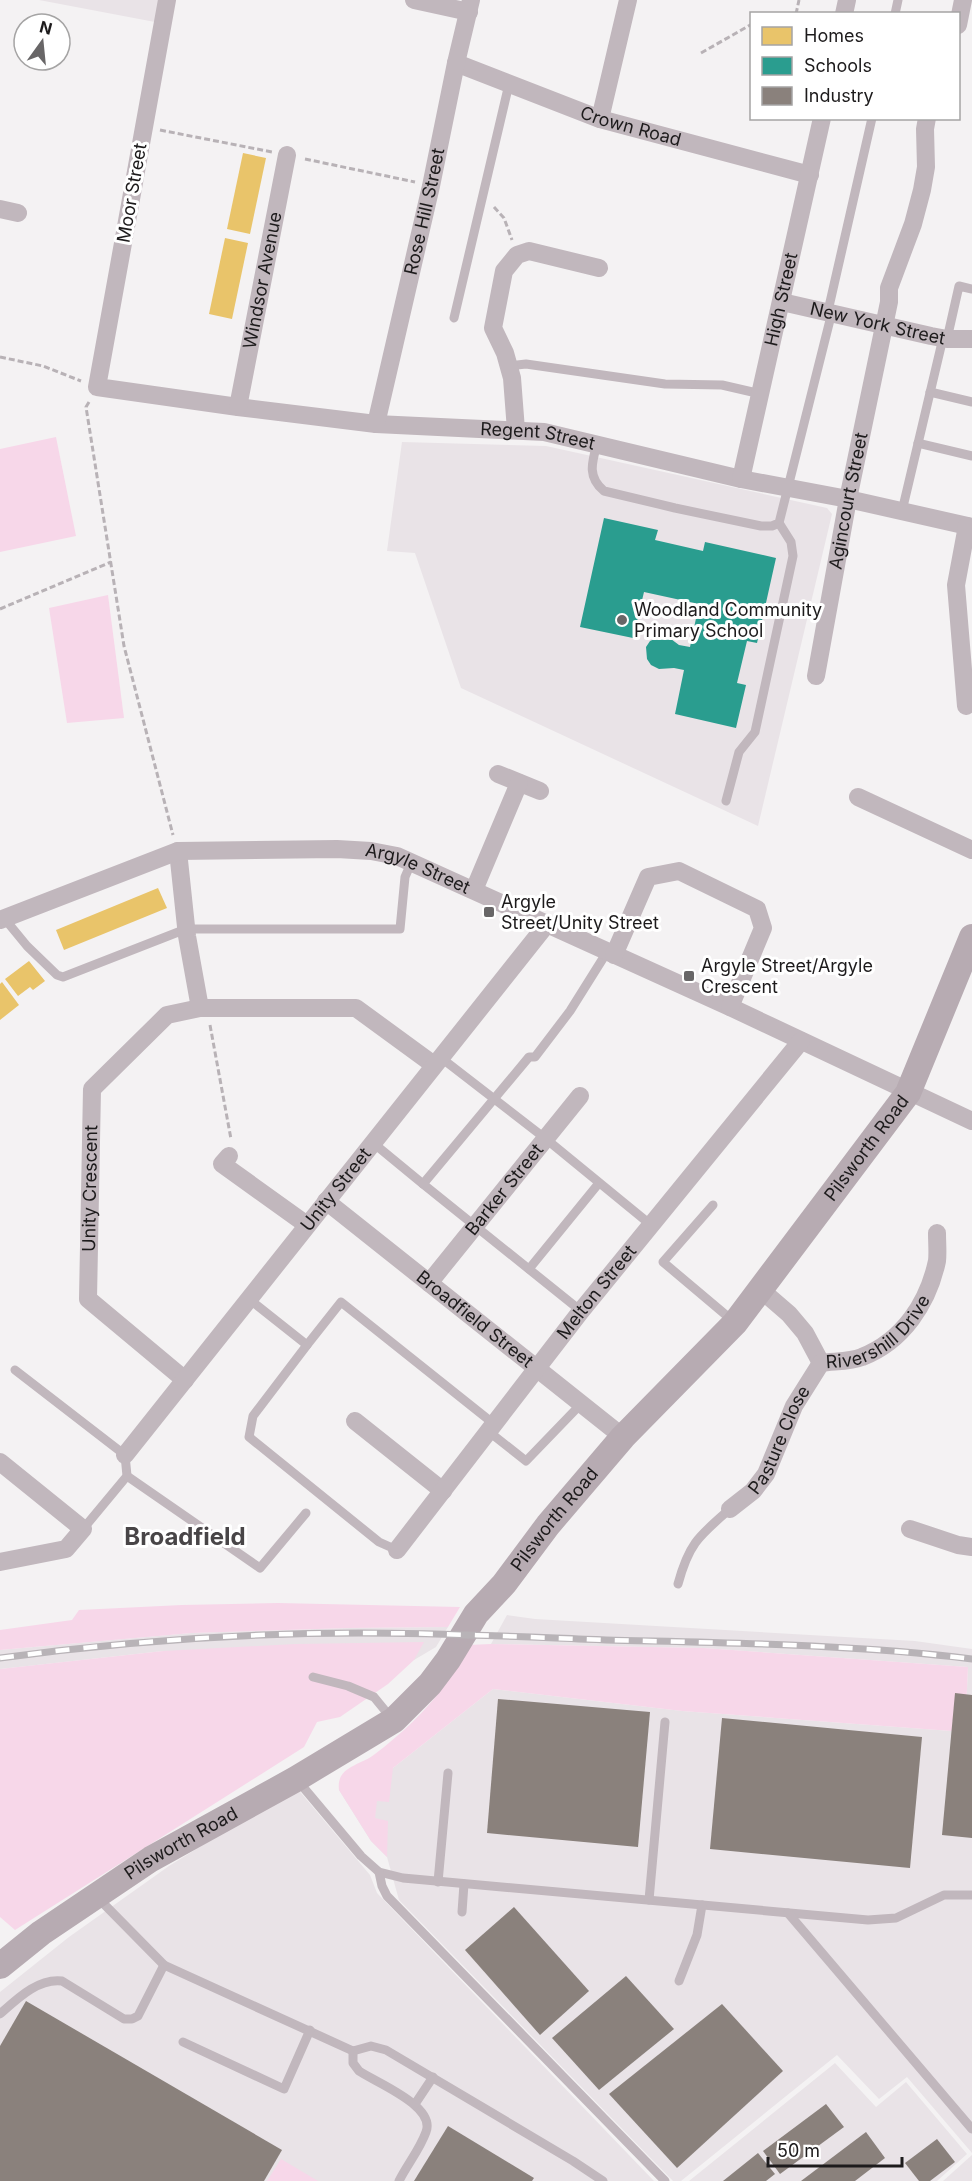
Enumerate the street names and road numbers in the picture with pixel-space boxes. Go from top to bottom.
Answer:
street label: Crown Road [577,101,684,150]
street label: Moor Street [112,142,151,244]
street label: Rose Hill Street [400,146,448,277]
street label: Windsor Avenue [239,210,286,351]
street label: High Street [760,250,802,348]
street label: New York Street [808,298,947,348]
street label: Regent Street [480,418,597,454]
street label: Agincourt Street [824,430,872,571]
street label: Argyle Street [364,839,474,898]
street label: Pilsworth Road [820,1091,913,1205]
street label: Unity Crescent [78,1125,101,1252]
street label: Barker Street [461,1139,547,1239]
street label: Unity Street [296,1143,375,1235]
street label: Melton Street [552,1241,640,1343]
street label: Broadfield Street [412,1266,538,1372]
street label: Rivershill Drive [825,1291,934,1372]
street label: Pasture Close [744,1382,814,1498]
street label: Pilsworth Road [506,1463,602,1575]
street label: Pilsworth Road [120,1802,241,1884]

